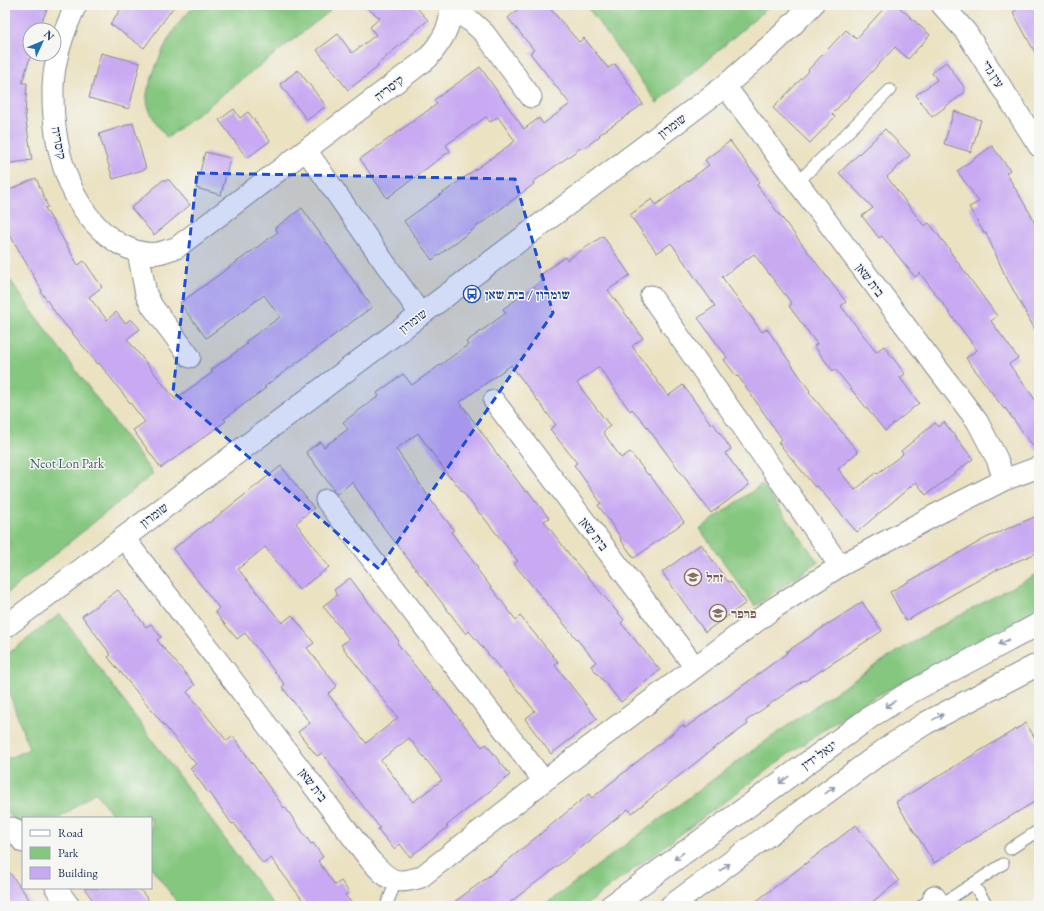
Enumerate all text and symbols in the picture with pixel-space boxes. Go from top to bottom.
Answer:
north arrow [22,22,62,62]
text: N [41,27,57,43]
street label: עין גדי [978,57,1008,91]
street label: קיסריה [371,71,407,105]
street label: שומרון [654,110,690,142]
street label: קיסריה [47,125,71,161]
street label: בית שאן [852,260,888,300]
bus stop icon: שומרון / בית שאן [462,284,482,304]
place label: שומרון / בית שאן [485,286,570,303]
street label: שומרון [395,305,431,337]
park label: Neot Lon Park [30,455,105,472]
street label: שומרון [136,499,172,531]
street label: בית שאן [576,514,612,554]
school or university icon: זחל [683,567,703,587]
place label: זחל [706,569,724,586]
school or university icon: פרפר [708,603,728,623]
place label: פרפר [731,605,757,622]
one-way arrow [999,639,1011,646]
one-way arrow [885,700,896,708]
one-way arrow [931,713,943,720]
street label: יגאל ידין [798,736,840,774]
street label: בית שאן [295,765,331,805]
one-way arrow [779,775,790,784]
one-way arrow [824,786,835,794]
legend [22,817,152,889]
text: Road [58,825,84,841]
text: Park [58,845,79,861]
one-way arrow [674,852,685,860]
one-way arrow [719,862,730,871]
text: Building [58,865,99,881]

